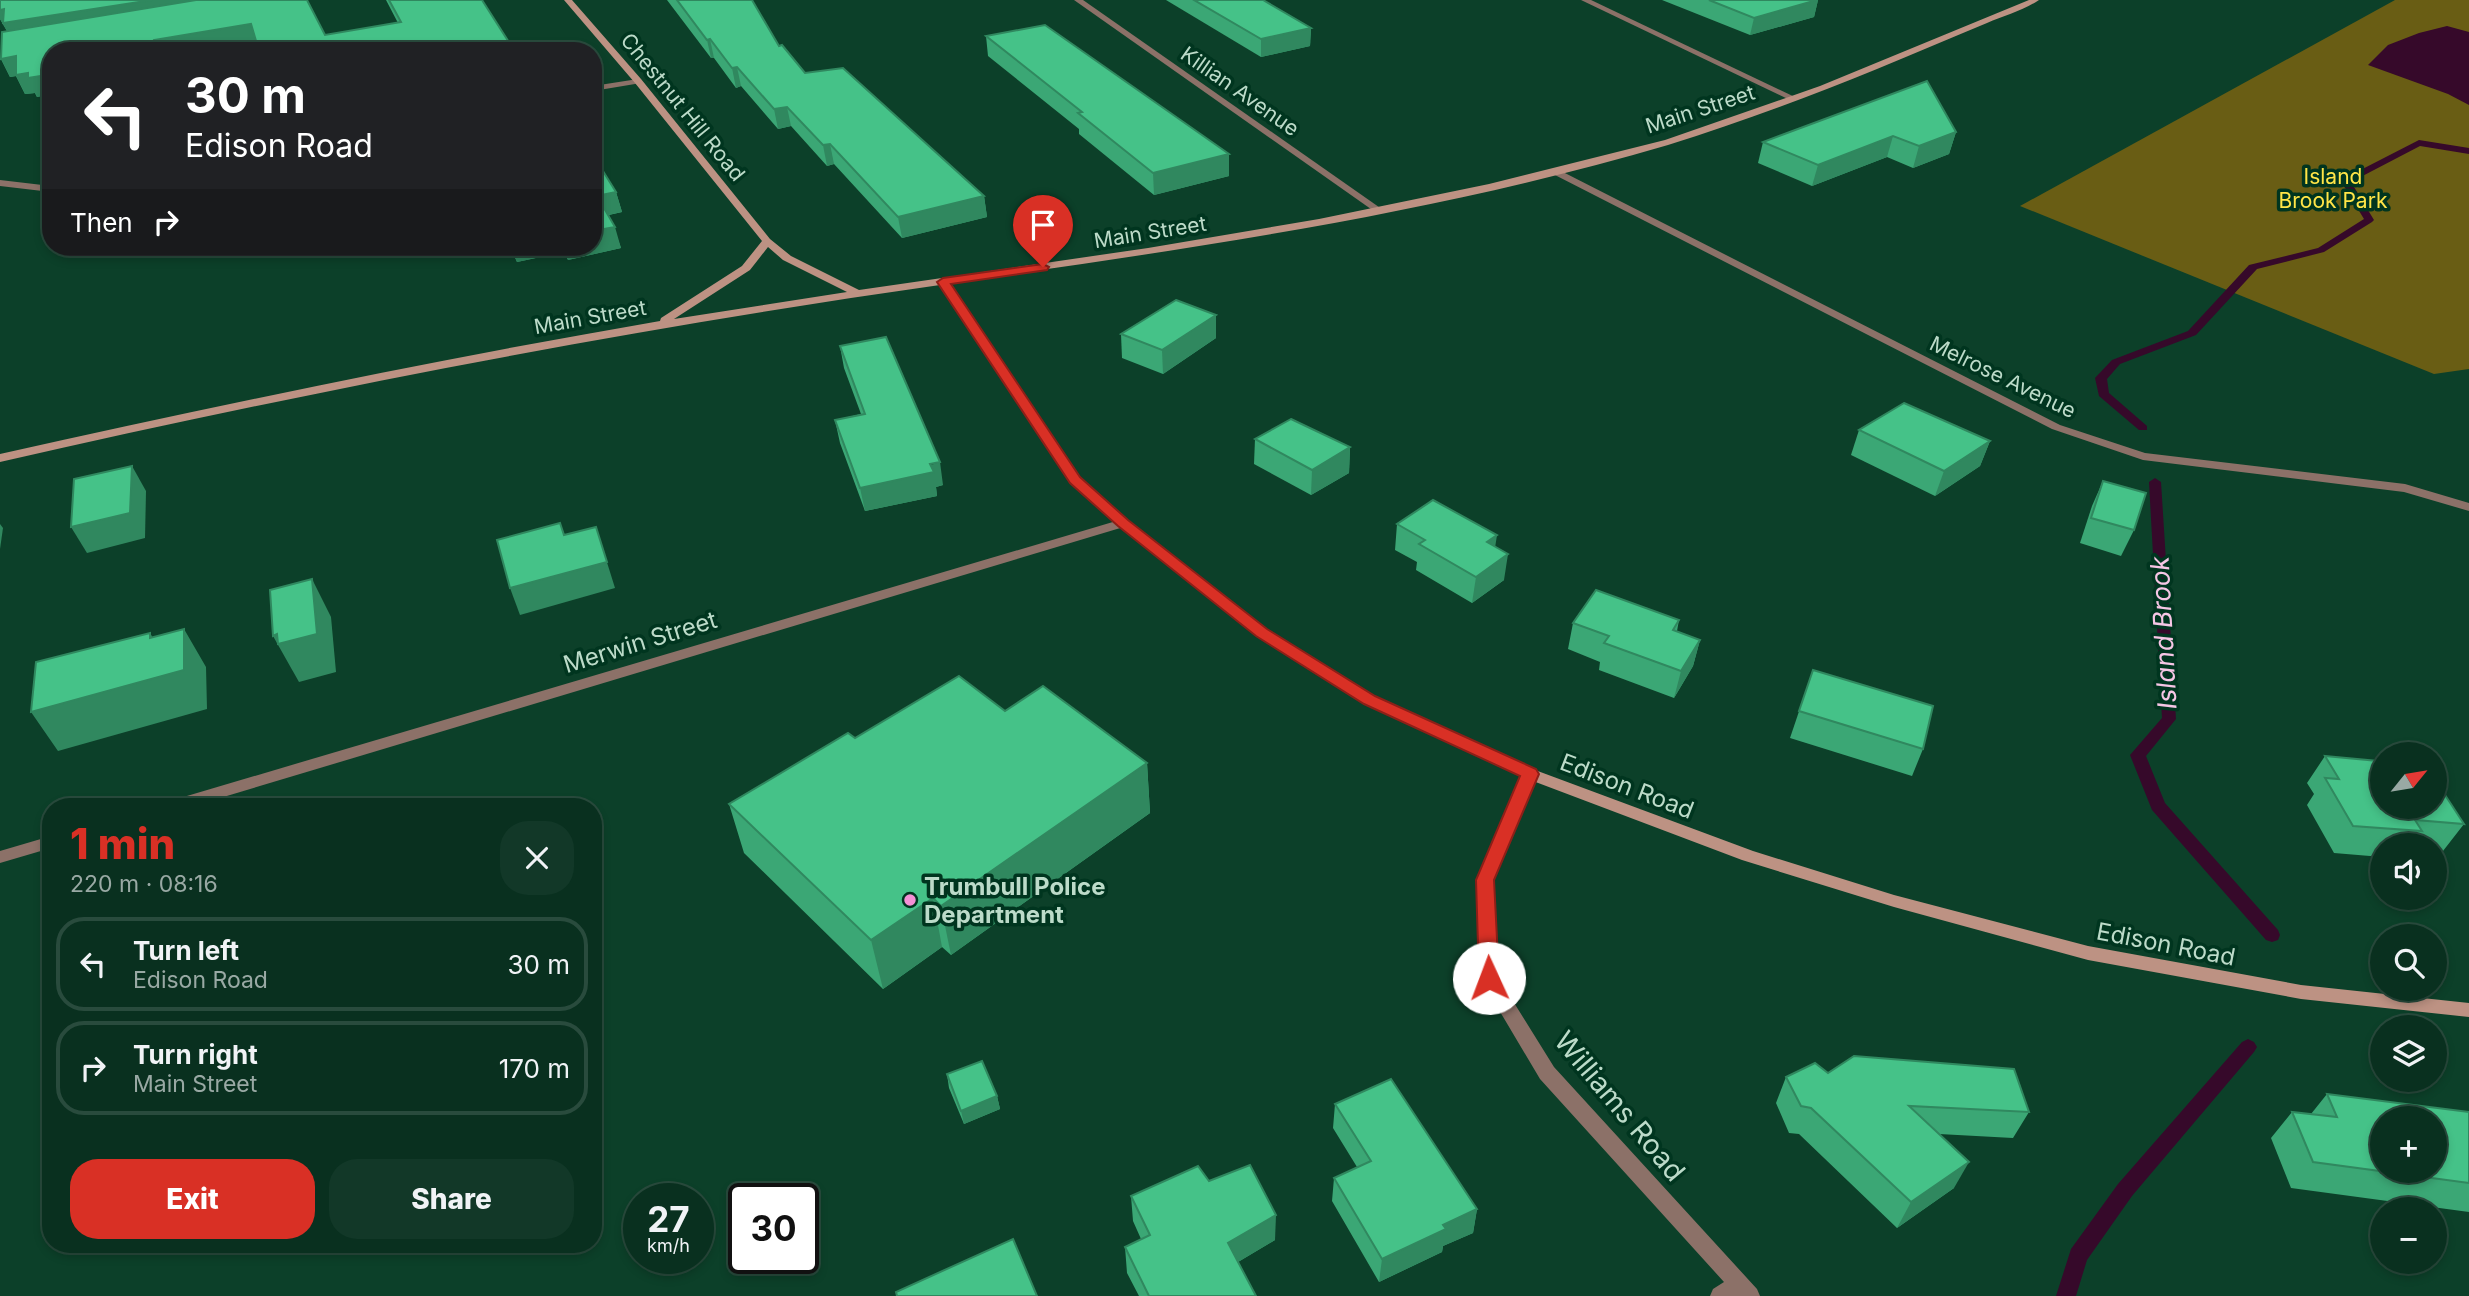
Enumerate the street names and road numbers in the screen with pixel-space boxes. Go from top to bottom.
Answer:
street label: Chestnut Hill Road [616,28,750,186]
street label: Killian Avenue [1176,41,1304,141]
street label: Main Street [1642,80,1758,138]
street label: Main Street [1092,211,1208,253]
street label: Main Street [532,295,648,339]
street label: Melrose Avenue [1926,331,2080,423]
street label: Merwin Street [560,605,720,679]
street label: Edison Road [1556,747,1698,825]
street label: Edison Road [2094,916,2238,972]
street label: Williams Road [1547,1024,1693,1188]

